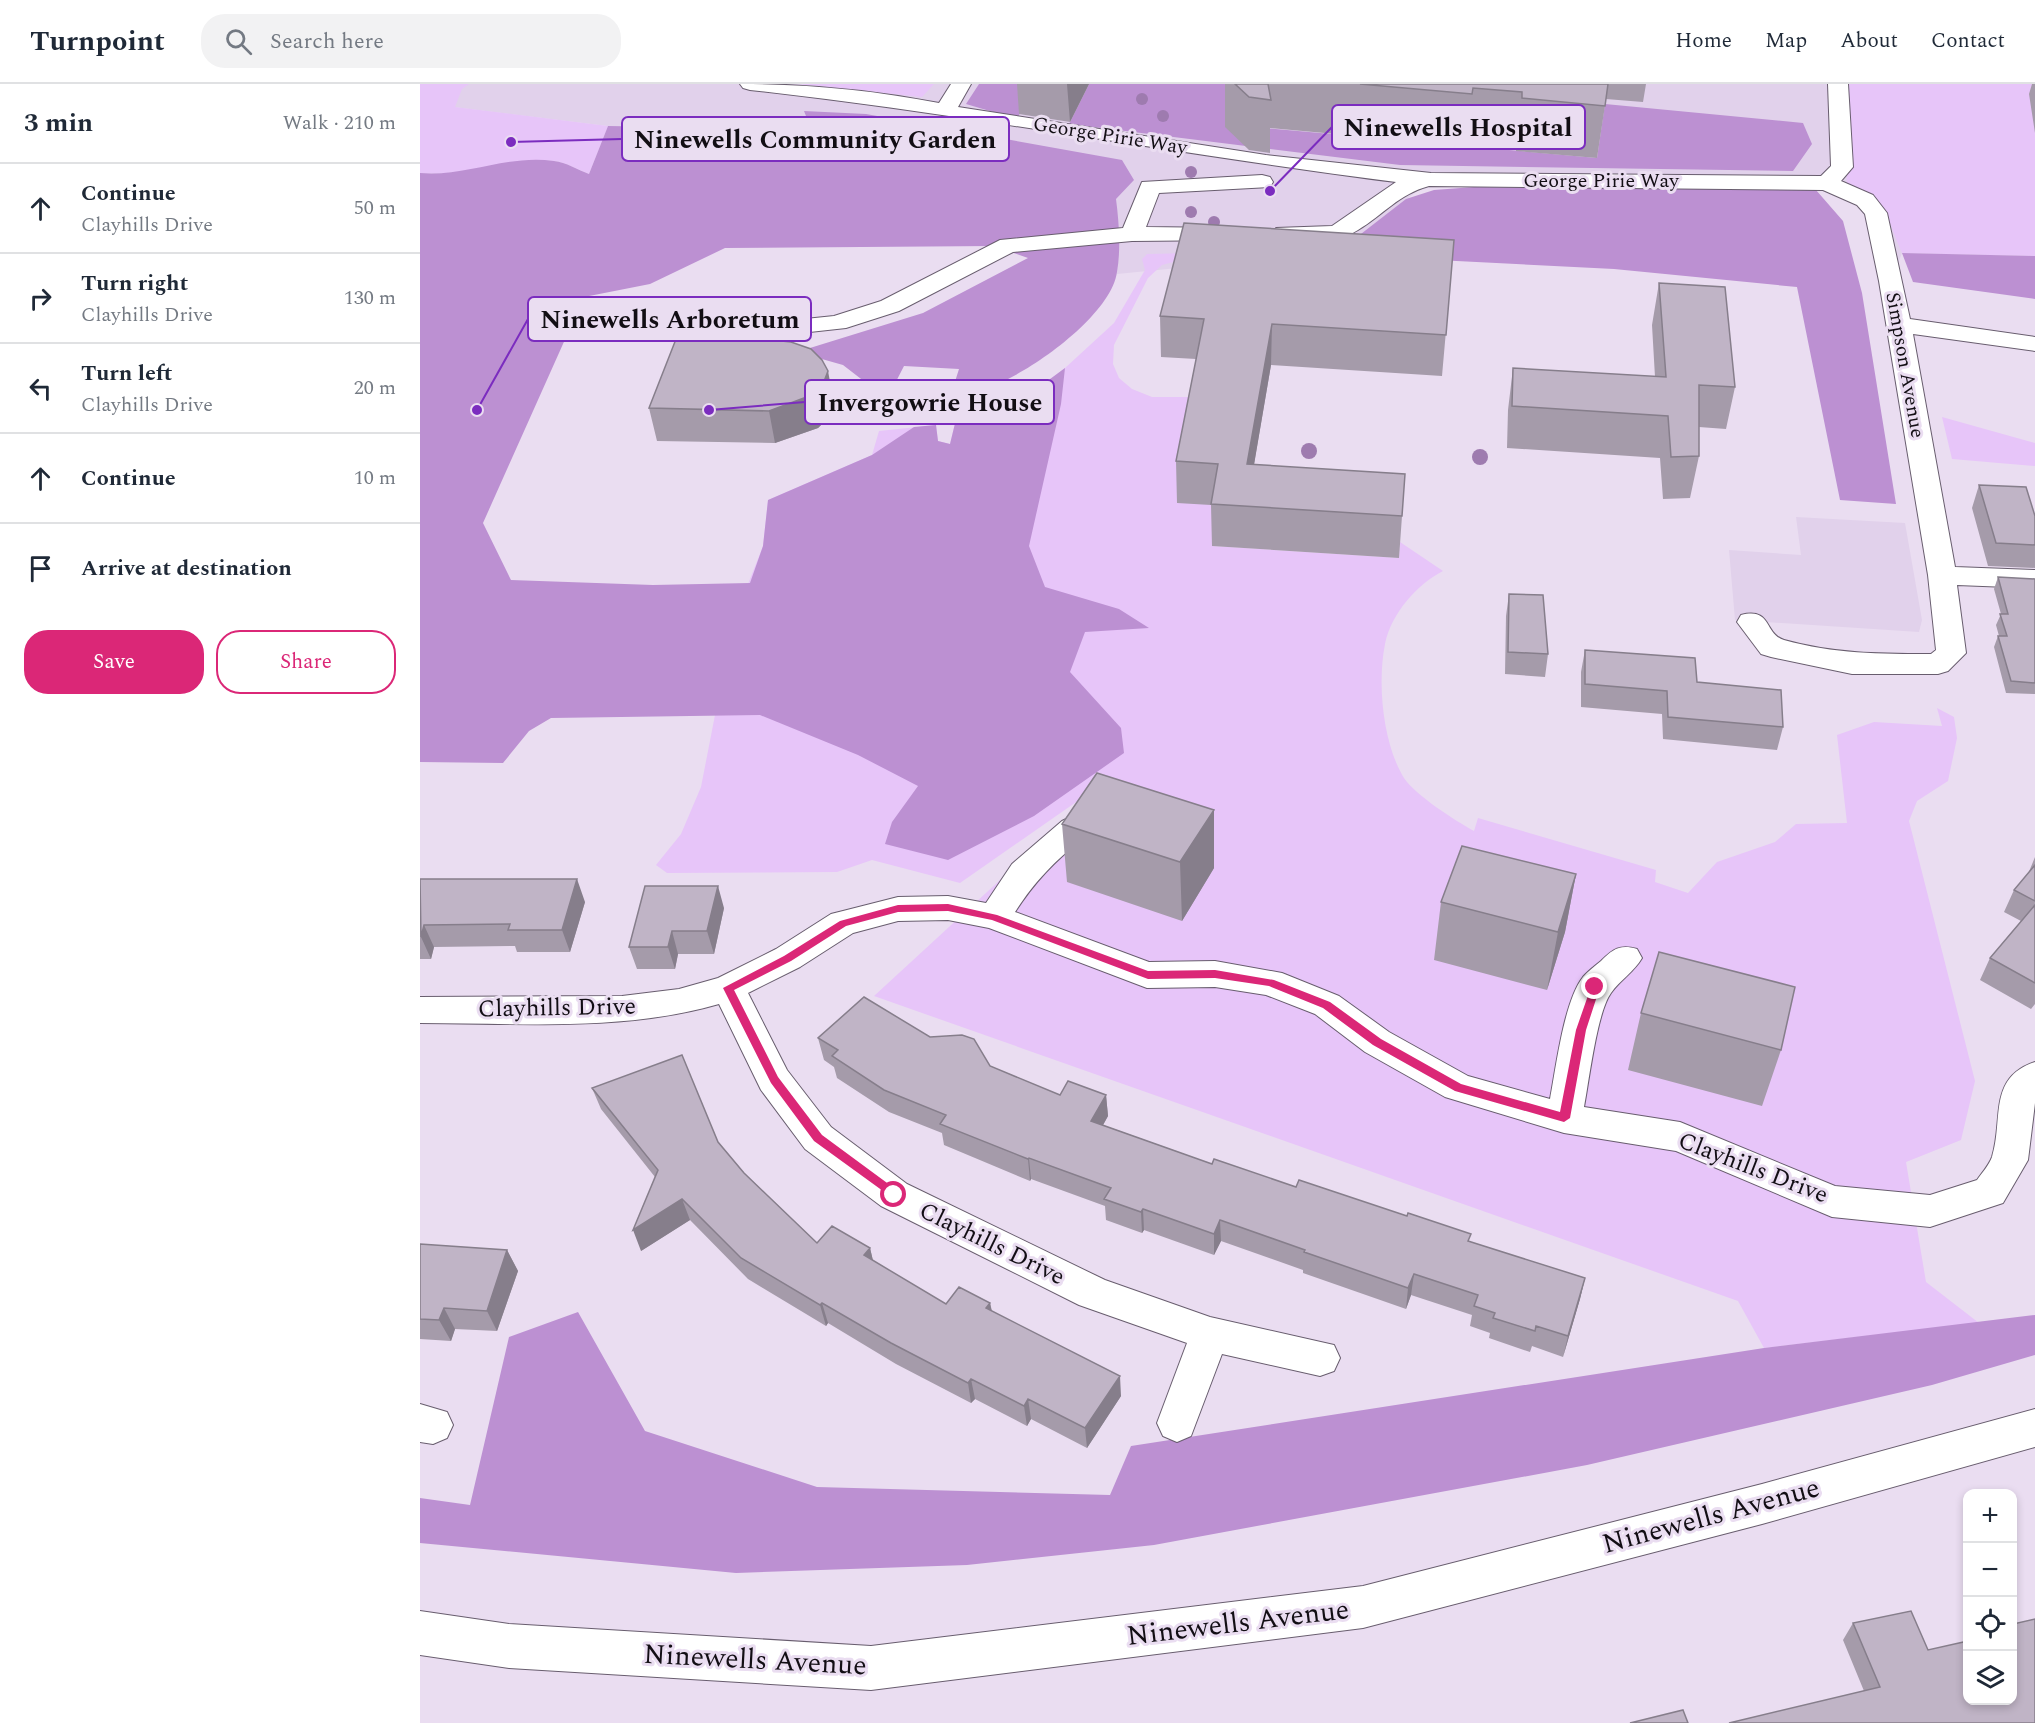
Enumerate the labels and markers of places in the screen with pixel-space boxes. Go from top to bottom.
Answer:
callout: Ninewells Hospital [1332,105,1585,149]
callout: Ninewells Community Garden [622,117,1009,161]
callout: Ninewells Arboretum [528,297,811,341]
callout: Invergowrie House [805,380,1054,424]

